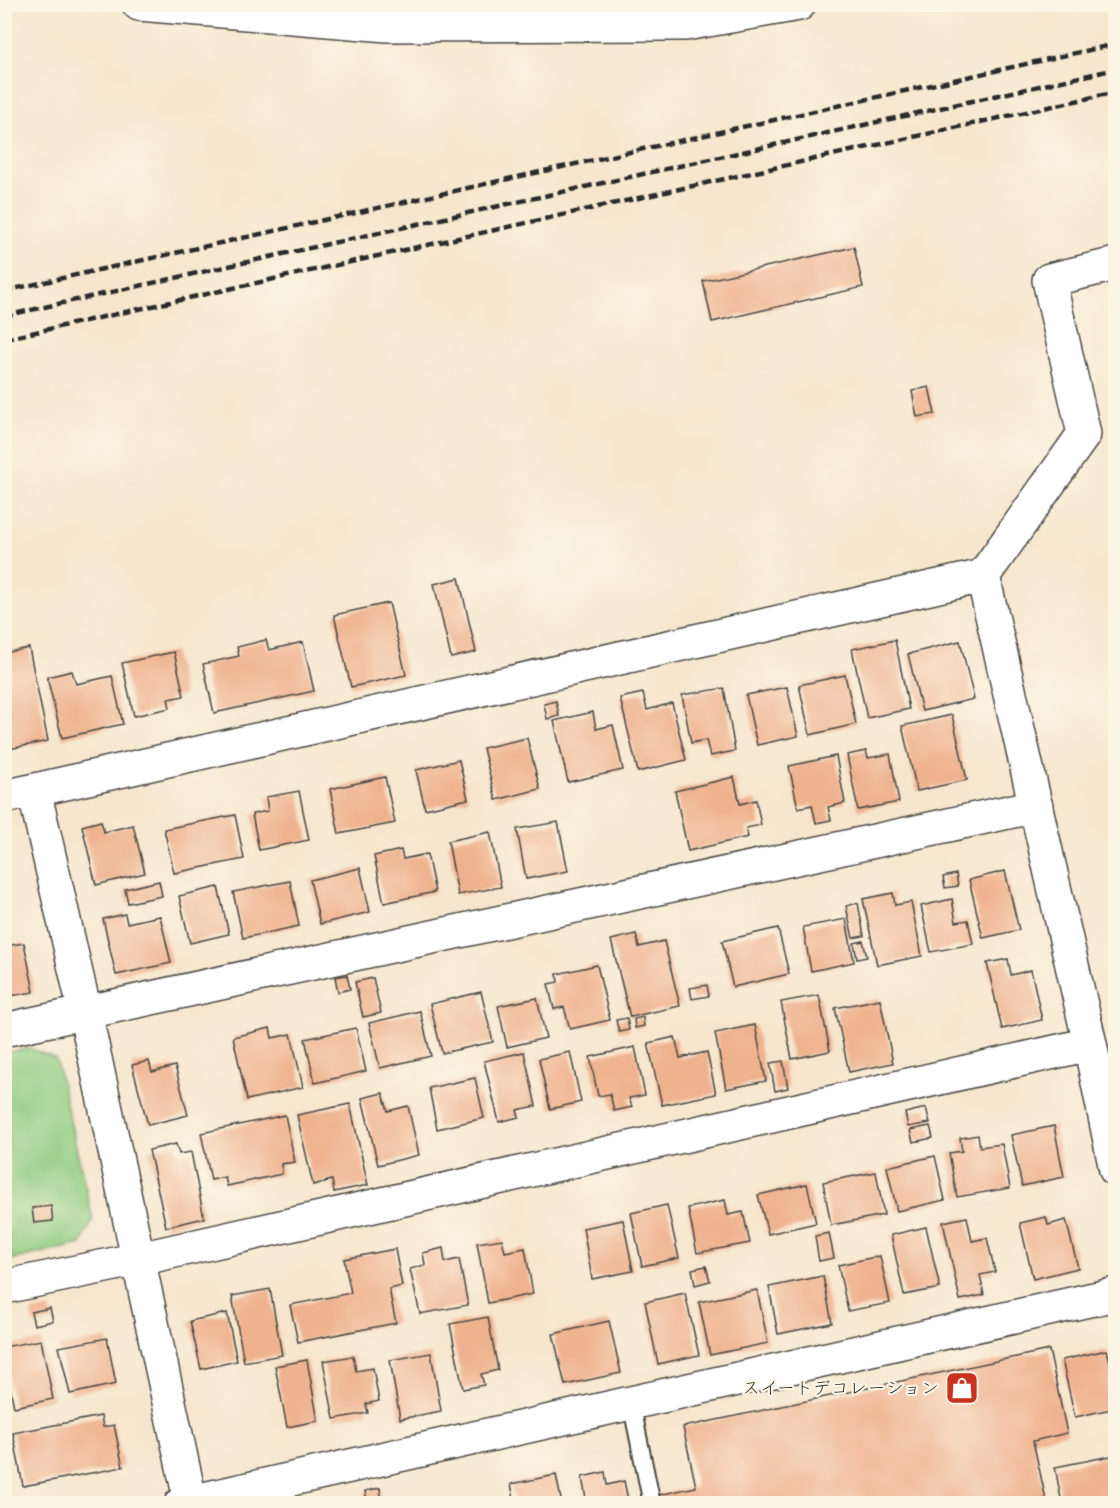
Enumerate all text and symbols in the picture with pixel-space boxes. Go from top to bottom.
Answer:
shop icon: スイートデコレーション [944,1370,980,1406]
place label: スイートデコレーション [742,1378,939,1399]

